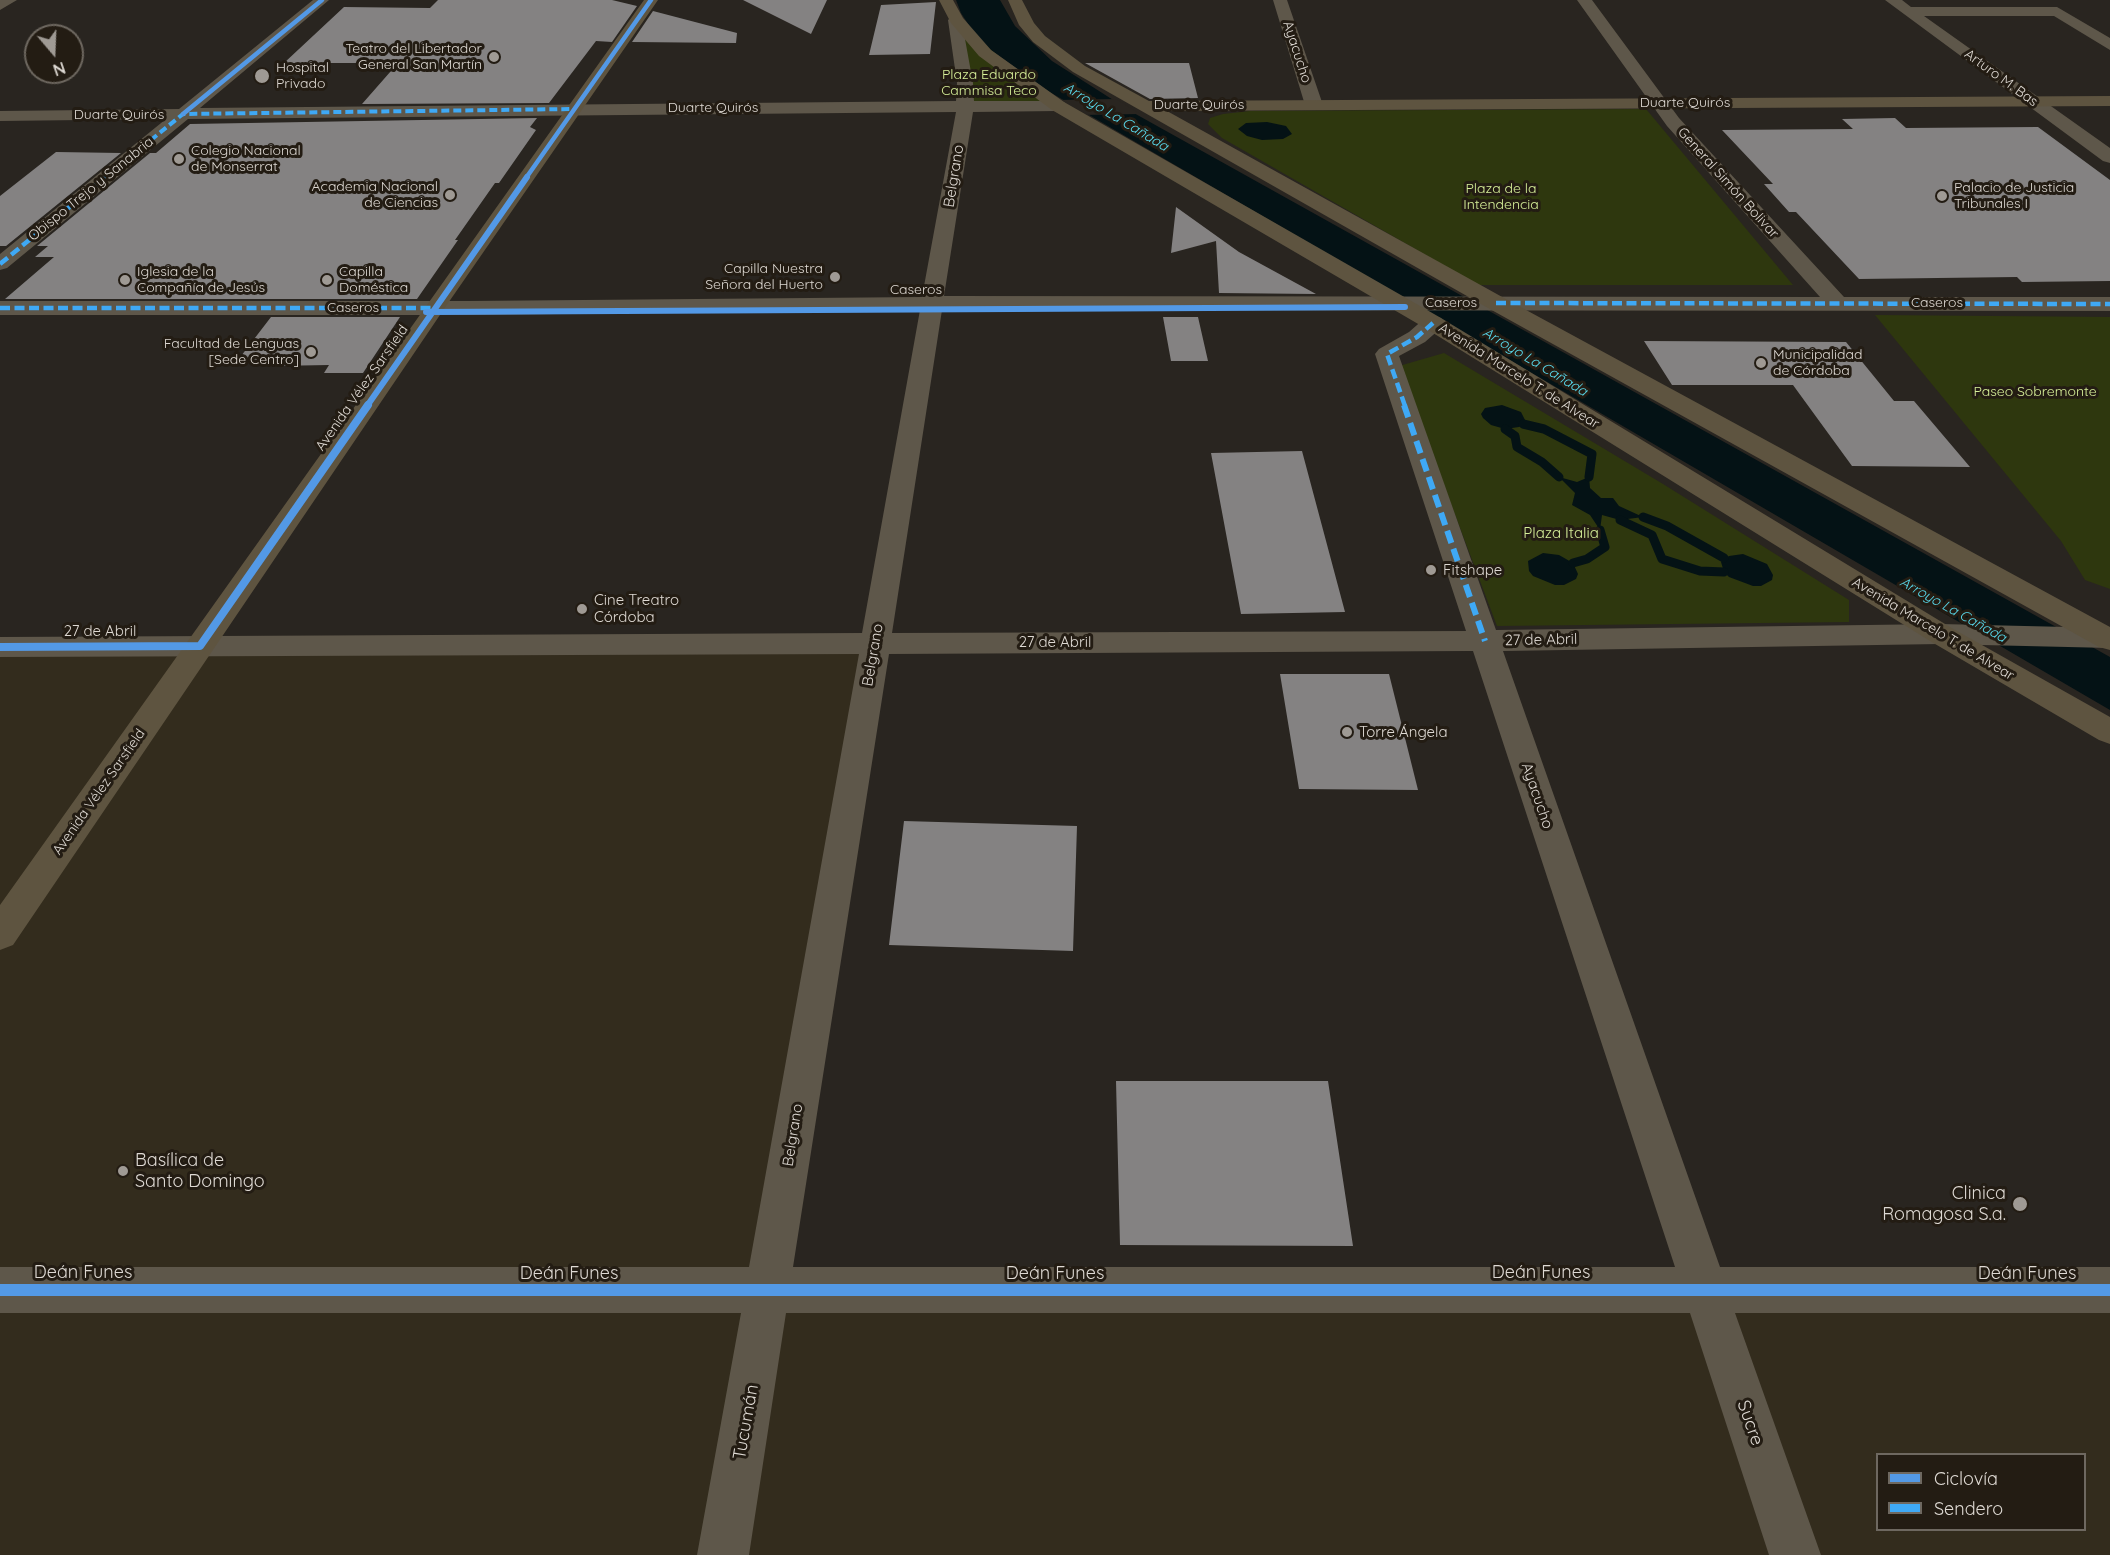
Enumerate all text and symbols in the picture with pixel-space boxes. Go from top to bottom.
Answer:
street label: Ayacucho [1279,19,1315,85]
north arrow [24,24,84,84]
place label: Teatro del Libertador General San Martín [345,41,482,74]
street label: Arturo M. Bas [1961,46,2041,110]
marker: Teatro del Libertador General San Martín [487,50,501,64]
text: N [50,58,68,80]
place label: Hospital Privado [276,60,329,92]
marker: Hospital Privado [253,67,271,85]
park label: Plaza Eduardo Cammisa Teco [941,67,1037,100]
water label: Arroyo La Cañada [1061,79,1171,155]
street label: Duarte Quirós [1640,95,1730,111]
street label: Duarte Quirós [1154,97,1244,113]
street label: Duarte Quirós [668,100,758,116]
street label: Duarte Quirós [74,107,164,123]
street label: General Simón Bolivar [1674,124,1782,242]
street label: Obispo Trejo y Sanabria [25,133,157,245]
place label: Colegio Nacional de Monserrat [191,143,301,176]
street label: Belgrano [940,143,968,209]
marker: Colegio Nacional de Monserrat [172,152,186,166]
place label: Academia Nacional de Ciencias [312,179,438,212]
place label: Palacio de Justicia Tribunales I [1954,180,2074,212]
park label: Plaza de la Intendencia [1463,181,1539,214]
marker: Academia Nacional de Ciencias [443,188,457,202]
marker: Palacio de Justicia Tribunales I [1935,189,1949,203]
place label: Capilla Nuestra Señora del Huerto [705,261,823,294]
place label: Iglesia de la Compañía de Jesús [137,264,265,296]
place label: Capilla Doméstica [339,264,408,296]
marker: Capilla Nuestra Señora del Huerto [828,270,842,284]
marker: Iglesia de la Compañía de Jesús [118,273,132,287]
marker: Capilla Doméstica [320,273,334,287]
street label: Caseros [890,282,942,298]
street label: Caseros [1425,295,1477,311]
street label: Caseros [1911,295,1963,311]
street label: Caseros [327,300,379,316]
street label: Avenida Marcelo T. de Alvear [1436,320,1602,432]
street label: Avenida Vélez Sarsfield [312,322,412,454]
water label: Arroyo La Cañada [1480,324,1590,400]
place label: Facultad de Lenguas [Sede Centro] [164,336,299,368]
marker: Facultad de Lenguas [Sede Centro] [304,345,318,359]
place label: Municipalidad de Córdoba [1773,347,1863,380]
marker: Municipalidad de Córdoba [1754,356,1768,370]
park label: Paseo Sobremonte [1973,384,2097,400]
park label: Plaza Italia [1523,524,1599,542]
place label: Fitshape [1443,561,1502,579]
marker: Fitshape [1424,563,1438,577]
street label: Avenida Marcelo T. de Alvear [1849,574,2017,684]
water label: Arroyo La Cañada [1897,574,2009,646]
place label: Cine Treatro Córdoba [594,591,679,626]
marker: Cine Treatro Córdoba [575,602,589,616]
street label: 27 de Abril [64,622,136,640]
street label: Belgrano [859,622,887,688]
street label: 27 de Abril [1504,630,1578,650]
street label: 27 de Abril [1019,633,1091,651]
place label: Torre Ángela [1359,723,1448,741]
marker: Torre Ángela [1340,725,1354,739]
street label: Avenida Vélez Sarsfield [49,726,149,858]
street label: Ayacucho [1517,761,1557,831]
street label: Belgrano [779,1102,807,1168]
place label: Basílica de Santo Domingo [135,1150,265,1192]
marker: Basílica de Santo Domingo [116,1164,130,1178]
place label: Clinica Romagosa S.a. [1882,1183,2006,1226]
marker: Clinica Romagosa S.a. [2011,1195,2029,1213]
street label: Deán Funes [34,1262,132,1284]
street label: Deán Funes [1492,1262,1590,1284]
street label: Deán Funes [520,1263,618,1285]
street label: Deán Funes [1006,1263,1104,1285]
street label: Deán Funes [1978,1263,2076,1285]
street label: Tucumán [729,1383,763,1461]
street label: Sucre [1732,1398,1768,1448]
legend [1876,1453,2086,1531]
text: Ciclovía [1934,1467,1998,1490]
text: Sendero [1934,1497,2003,1520]

